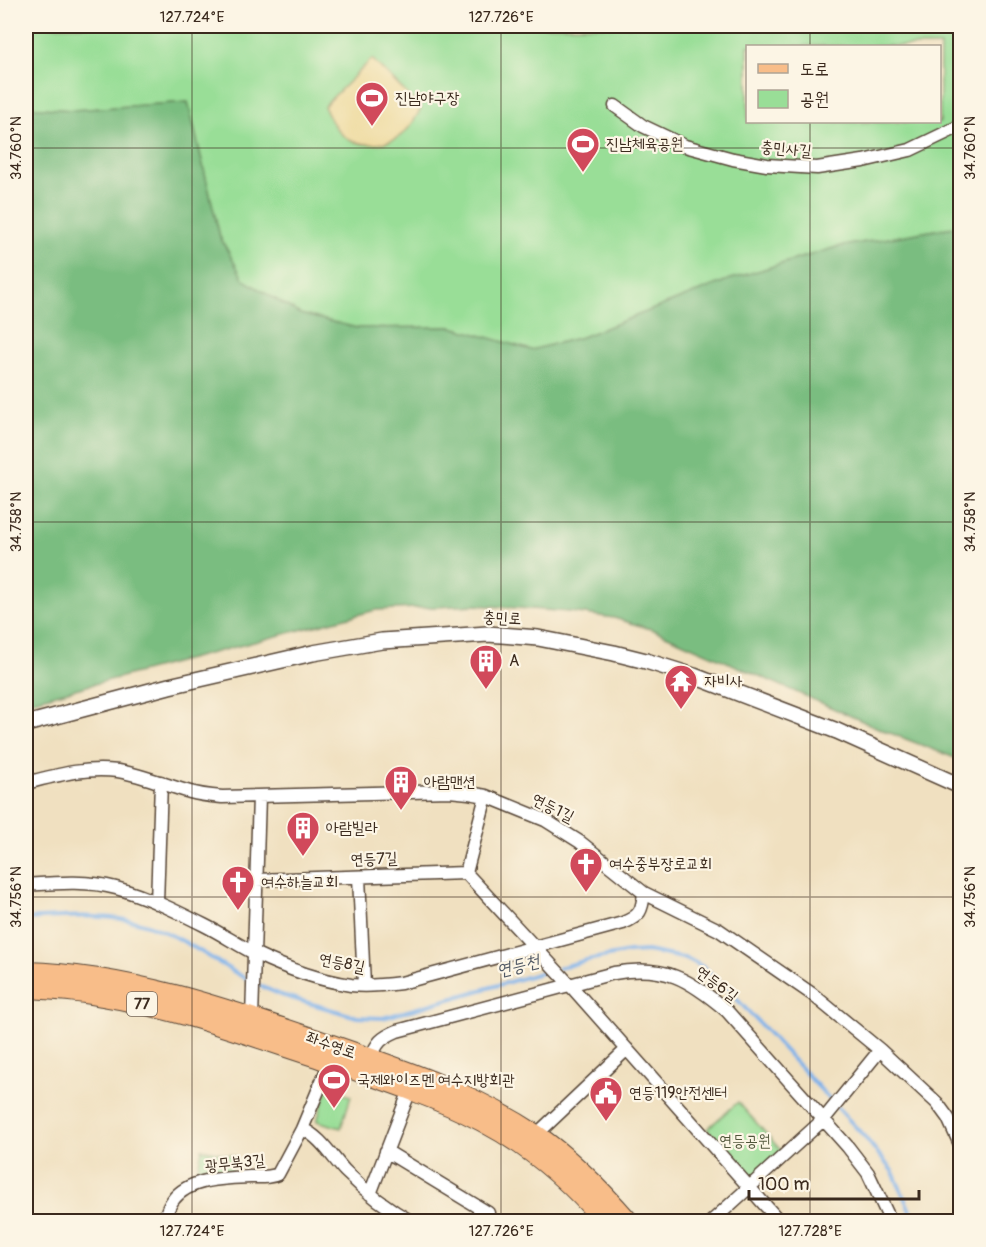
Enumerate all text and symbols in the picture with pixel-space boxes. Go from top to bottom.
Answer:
text: 127.724°E [160,8,225,27]
text: 127.726°E [469,8,534,27]
legend [746,45,941,123]
text: 도로 [800,58,829,81]
sports icon: 진남야구장 [354,80,390,127]
place label: 진남야구장 [395,88,460,108]
text: 공원 [800,88,829,111]
text: 34.760°N [7,116,26,180]
text: 34.760°N [961,116,980,180]
sports icon: 진남체육공원 [565,126,601,173]
place label: 진남체육공원 [606,134,683,154]
street label: 충민사길 [759,137,813,161]
text: 34.758°N [7,492,26,552]
text: 34.758°N [961,492,980,552]
street label: 충민로 [482,607,522,629]
building icon: A [468,643,504,690]
place label: A [509,651,519,671]
temple icon: 자비사 [663,663,699,710]
place label: 자비사 [704,671,743,691]
building icon: 아람맨션 [383,764,419,811]
place label: 아람맨션 [424,772,476,792]
street label: 연등1길 [528,789,578,827]
building icon: 아람빌라 [285,810,321,857]
place label: 아람빌라 [326,818,378,838]
church icon: 여수중부장로교회 [568,846,604,893]
street label: 연등7길 [350,848,398,870]
place label: 여수중부장로교회 [609,854,712,874]
church icon: 여수하늘교회 [220,864,256,911]
text: 34.756°N [7,866,26,928]
text: 34.756°N [961,866,980,928]
place label: 여수하늘교회 [261,872,338,892]
street label: 연등8길 [317,949,367,977]
water label: 연등천 [494,949,543,982]
street label: 연등6길 [692,962,742,1006]
road number: 77 [127,992,157,1016]
street label: 좌수영로 [303,1027,359,1063]
sports icon: 국제와이즈멘 여수지방회관 [316,1062,352,1109]
place label: 국제와이즈멘 여수지방회관 [357,1070,515,1090]
public building icon: 연등119안전센터 [588,1075,624,1122]
place label: 연등119안전센터 [629,1083,727,1103]
park label: 연등공원 [719,1131,771,1151]
street label: 광무북3길 [204,1150,266,1176]
scale bar [749,1163,918,1201]
text: 100 m [758,1173,810,1196]
text: 127.724°E [160,1222,225,1241]
text: 127.726°E [469,1222,534,1241]
text: 127.728°E [778,1222,842,1241]

